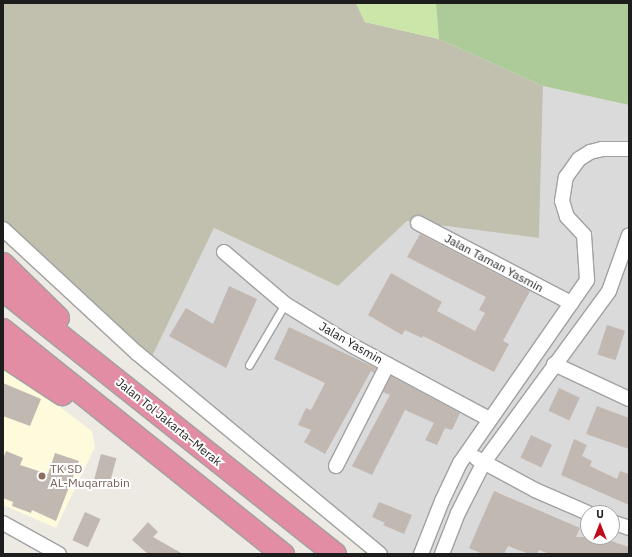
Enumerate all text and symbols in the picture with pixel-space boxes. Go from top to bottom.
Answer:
street label: Jalan Taman Yasmin [442,231,546,295]
street label: Jalan Yasmin [317,319,385,367]
street label: Jalan Tol Jakarta–Merak [113,375,225,469]
place label: TK SD AL-Muqarrabin [50,462,130,490]
marker: TK SD AL-Muqarrabin [37,471,47,481]
north arrow [580,505,620,545]
text: U [596,507,604,521]

